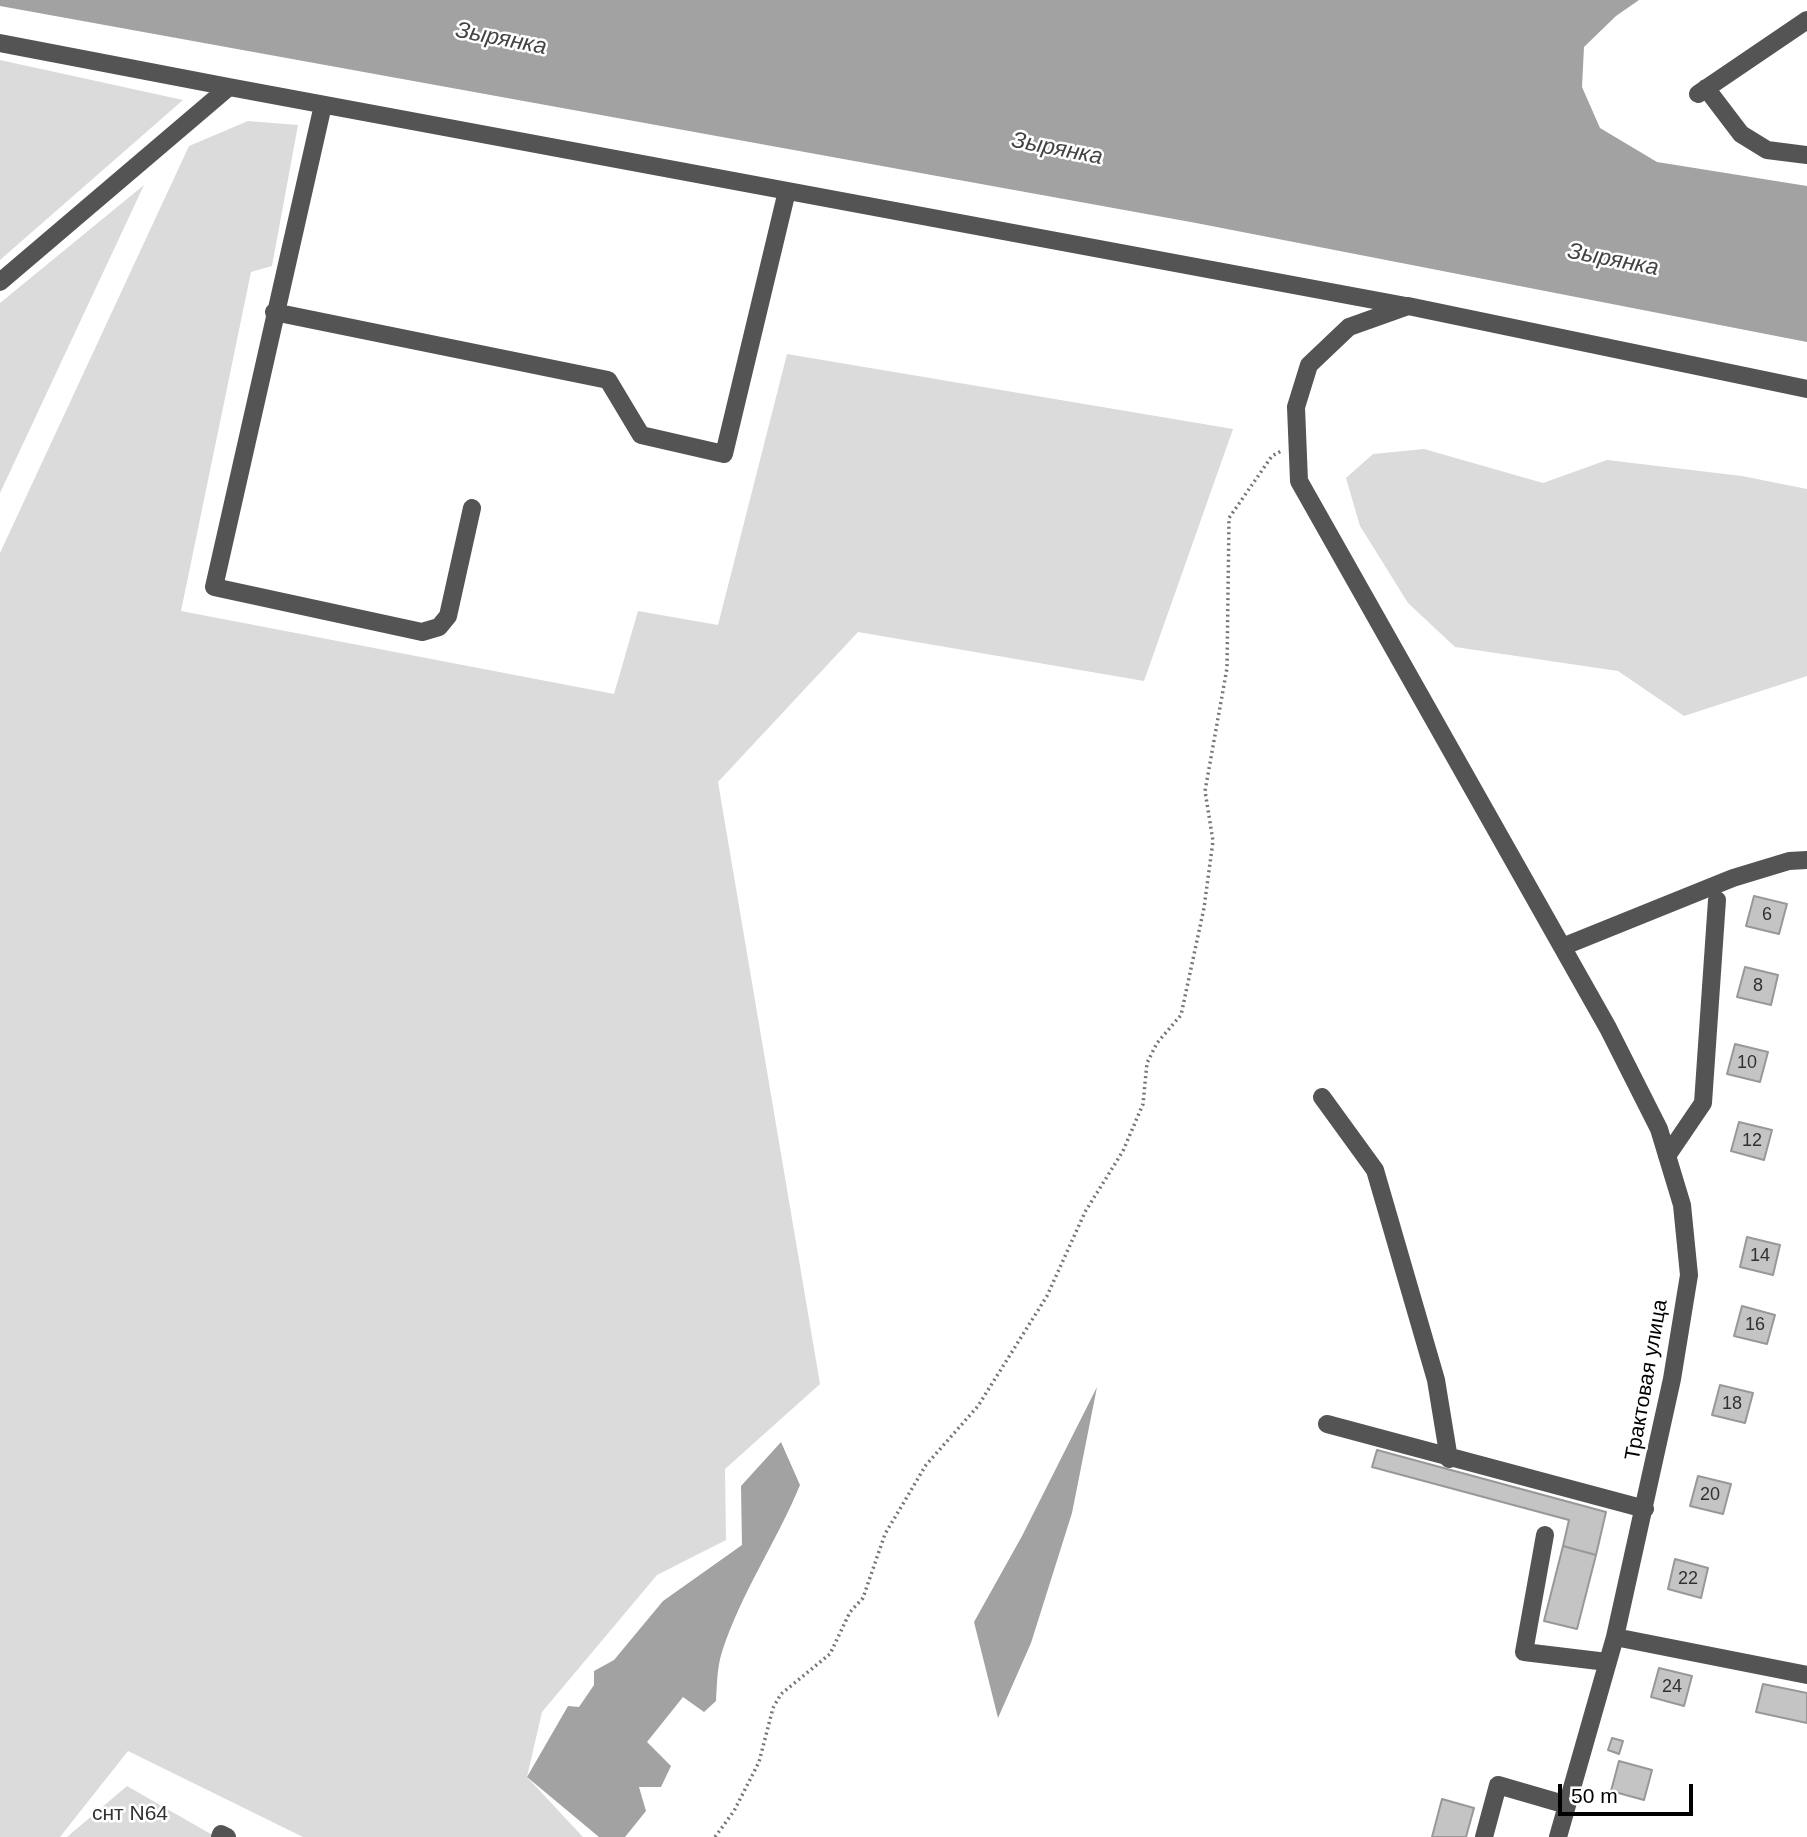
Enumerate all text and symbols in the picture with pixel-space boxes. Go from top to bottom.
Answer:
water label: Зырянка [453,17,549,61]
water label: Зырянка [1009,127,1105,171]
water label: Зырянка [1565,238,1661,282]
house number: 6 [1762,904,1772,926]
house number: 8 [1753,975,1763,997]
house number: 10 [1737,1052,1757,1074]
house number: 12 [1742,1130,1762,1152]
house number: 14 [1750,1245,1770,1267]
street label: Трактовая улица [1620,1298,1674,1462]
house number: 16 [1745,1314,1765,1336]
house number: 18 [1722,1393,1742,1415]
house number: 20 [1700,1484,1720,1506]
house number: 22 [1678,1568,1698,1590]
house number: 24 [1662,1676,1682,1698]
scale bar [1562,1770,1697,1814]
text: 50 m [1571,1784,1618,1807]
park label: снт N64 [92,1801,168,1827]

